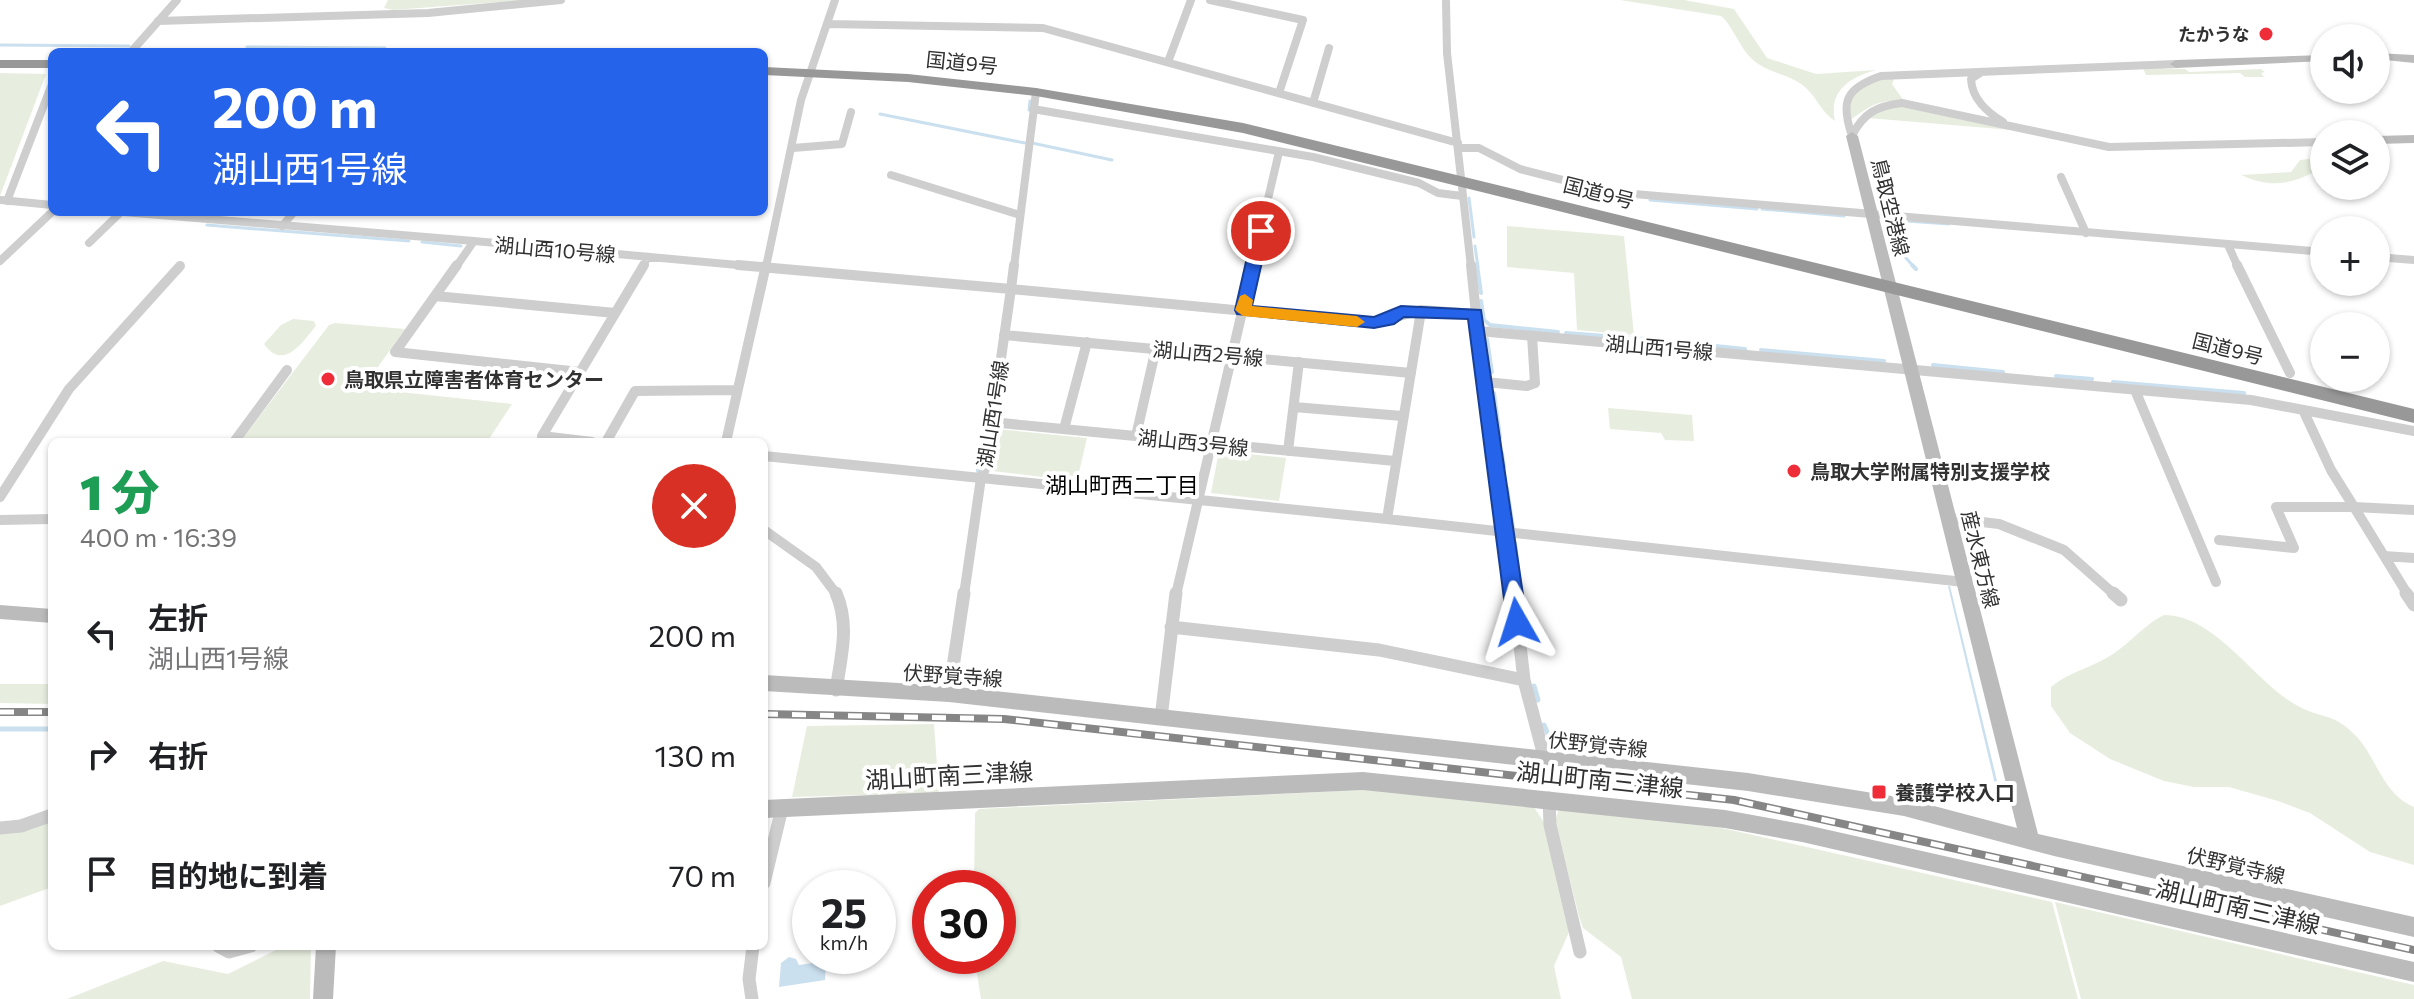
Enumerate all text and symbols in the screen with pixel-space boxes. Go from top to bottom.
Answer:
place label: たかうな [2178,23,2250,45]
map controls [2310,24,2390,392]
button: sound [2310,24,2390,104]
marker: たかうな [2257,25,2275,43]
street label: 国道9号 [925,46,999,78]
text: 200 m [212,71,378,140]
icon: left [80,80,184,184]
button: layers [2310,120,2390,200]
text: 湖山西1号線 [212,145,407,189]
street label: 鳥取空港線 [1867,156,1915,258]
street label: 国道9号 [1561,172,1637,212]
pin [1227,197,1295,265]
icon: arrive [1239,209,1283,253]
button: + [2310,216,2390,296]
street label: 湖山西10号線 [493,232,617,266]
button: − [2310,312,2390,392]
street label: 国道9号 [2190,328,2266,368]
street label: 湖山西1号線 [1604,330,1714,364]
street label: 湖山西2号線 [1152,336,1264,370]
street label: 湖山西1号線 [972,359,1012,469]
place label: 鳥取県立障害者体育センター [344,367,604,391]
marker: 鳥取県立障害者体育センター [319,370,337,388]
street label: 湖山西3号線 [1136,424,1250,460]
place label: 鳥取大学附属特別支援学校 [1810,459,2050,483]
text: 1 分 [80,461,160,520]
marker: 鳥取大学附属特別支援学校 [1785,462,1803,480]
button: close [652,464,736,548]
district label: 湖山町西二丁目 [1045,471,1199,498]
street label: 産水東方線 [1957,508,2005,610]
text: 400 m · 16:39 [80,521,237,552]
position arrow [1475,580,1559,664]
text: 左折 [148,598,208,635]
icon: left [80,612,124,656]
text: 200 m [648,616,736,653]
text: 湖山西1号線 [148,642,289,673]
street label: 伏野覚寺線 [902,660,1004,690]
street label: 伏野覚寺線 [1547,727,1649,761]
icon: right [80,732,124,776]
text: 右折 [148,736,208,773]
text: 130 m [655,736,736,773]
street label: 湖山町南三津線 [864,756,1034,794]
street label: 湖山町南三津線 [1515,756,1685,802]
place label: 養護学校入口 [1895,780,2015,804]
marker: 養護学校入口 [1870,783,1888,801]
street label: 伏野覚寺線 [2185,842,2287,888]
icon: arrive [80,852,124,896]
text: 目的地に到着 [148,856,328,893]
text: 70 m [669,856,736,893]
speed limit sign: 30 [912,870,1016,974]
street label: 湖山町南三津線 [2153,873,2323,939]
text: 25 [821,887,867,936]
text: km/h [820,930,868,954]

